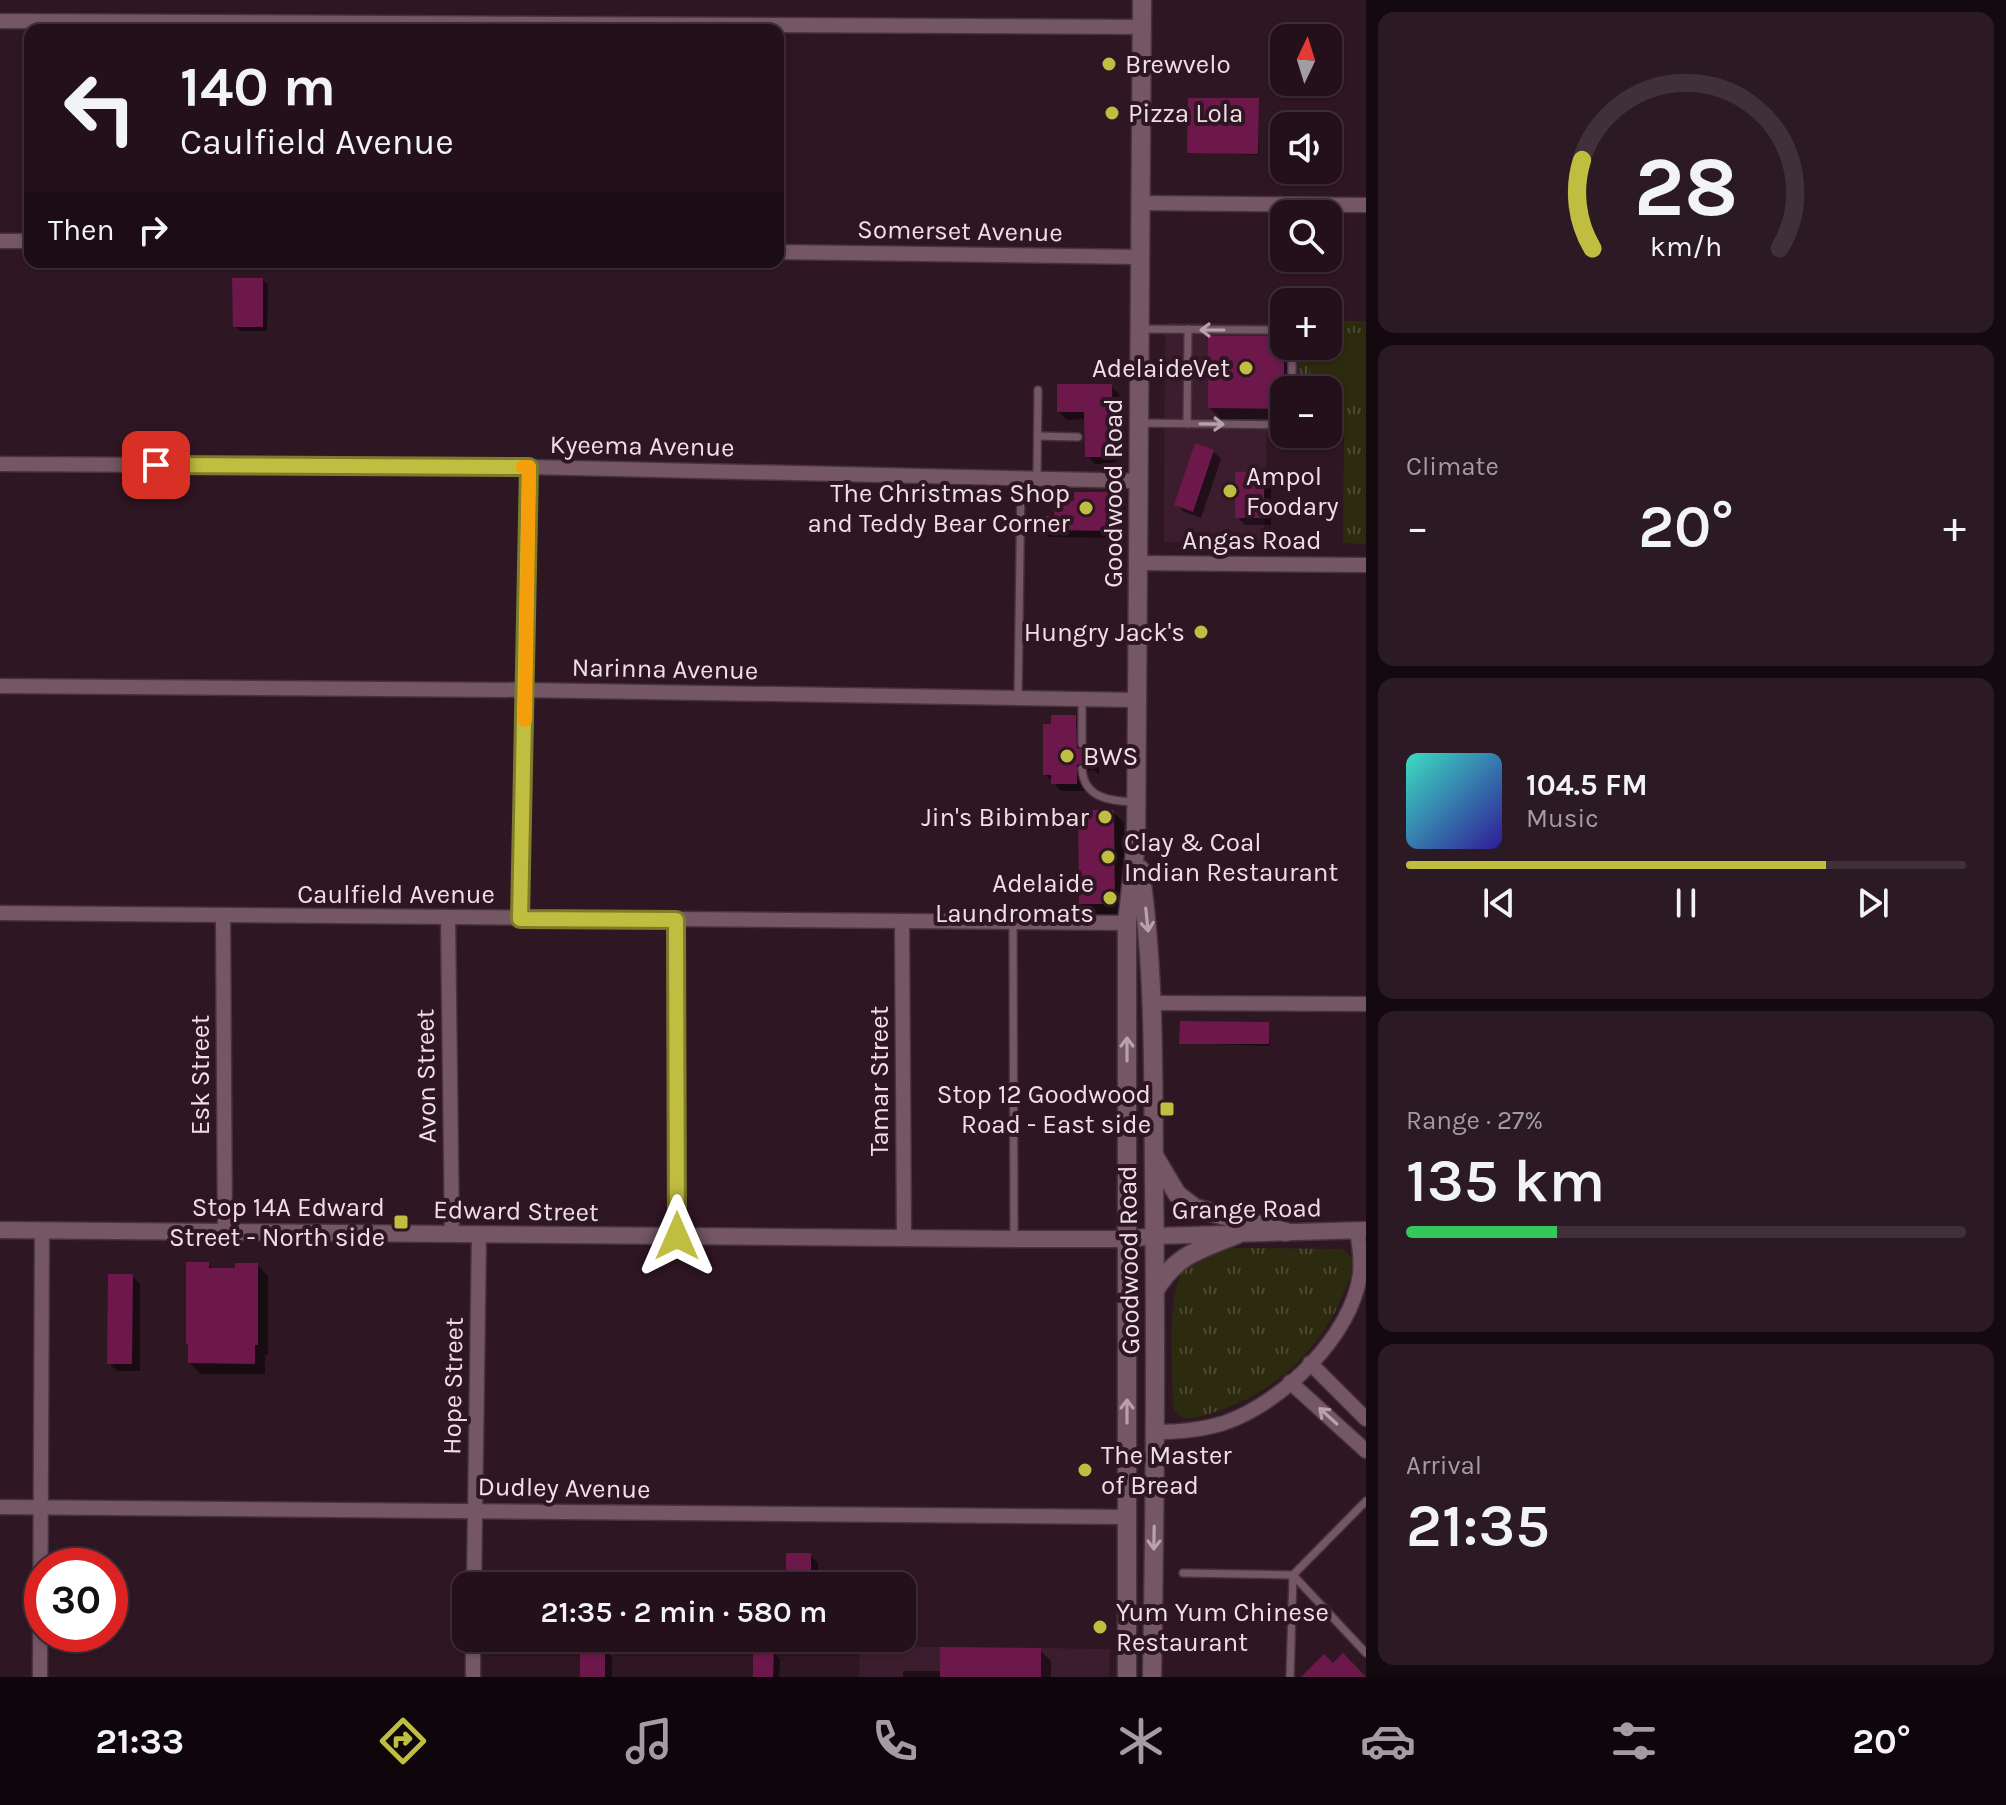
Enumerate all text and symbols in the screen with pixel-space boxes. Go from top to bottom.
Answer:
north arrow [1270,24,1342,96]
map controls [1270,24,1342,448]
place label: Brewvelo [1125,49,1231,80]
text: 140 m [180,54,336,119]
marker: Brewvelo [1100,55,1118,73]
icon: left [48,56,152,160]
place label: Pizza Lola [1128,98,1243,129]
marker: Pizza Lola [1103,104,1121,122]
button: sound [1270,112,1342,184]
text: Caulfield Avenue [180,121,454,163]
text: 28 [1634,138,1738,235]
button: search [1270,200,1342,272]
icon: right [131,208,175,252]
text: Then [48,212,115,248]
street label: Somerset Avenue [857,214,1063,248]
text: km/h [1650,230,1722,263]
button: + [1270,288,1342,360]
one-way arrow [1199,322,1226,337]
place label: AdelaideVet [1092,353,1230,384]
marker: AdelaideVet [1237,359,1255,377]
button: − [1270,376,1342,448]
street label: Goodwood Road [1098,398,1129,588]
one-way arrow [1198,416,1225,432]
street label: Kyeema Avenue [549,429,735,463]
pin [122,431,190,499]
icon: arrive [134,443,178,487]
text: Climate [1406,451,1499,482]
place label: Ampol Foodary [1246,461,1339,522]
place label: The Christmas Shop and Teddy Bear Corner [808,478,1071,539]
marker: Ampol Foodary [1221,482,1239,500]
text: 20° [1638,492,1734,562]
marker: The Christmas Shop and Teddy Bear Corner [1077,499,1095,517]
text: − [1406,502,1429,553]
text: + [1943,502,1966,553]
street label: Angas Road [1182,525,1322,556]
place label: Hungry Jack's [1024,617,1185,648]
marker: Hungry Jack's [1192,623,1210,641]
street label: Narinna Avenue [571,652,759,686]
place label: BWS [1083,741,1138,772]
marker: BWS [1058,747,1076,765]
text: 104.5 FM [1526,767,1648,803]
place label: Jin's Bibimbar [921,802,1090,833]
text: Music [1526,803,1599,834]
marker: Jin's Bibimbar [1096,808,1114,826]
place label: Clay & Coal Indian Restaurant [1124,827,1338,888]
marker: Clay & Coal Indian Restaurant [1099,848,1117,866]
place label: Adelaide Laundromats [935,868,1094,929]
street label: Caulfield Avenue [297,879,495,910]
icon: previous [1477,881,1521,925]
icon: pause [1664,881,1708,925]
icon: next [1851,881,1895,925]
marker: Adelaide Laundromats [1101,889,1119,907]
one-way arrow [1139,906,1154,933]
street label: Tamar Street [864,1005,895,1156]
street label: Avon Street [409,1008,443,1144]
street label: Esk Street [185,1015,216,1135]
one-way arrow [1120,1036,1135,1063]
place label: Stop 12 Goodwood Road - East side [937,1079,1151,1140]
marker: Stop 12 Goodwood Road - East side [1158,1100,1176,1118]
text: Range · 27% [1406,1105,1543,1136]
text: 135 km [1406,1146,1605,1216]
street label: Goodwood Road [1112,1165,1146,1355]
place label: Stop 14A Edward Street - North side [169,1192,385,1253]
street label: Grange Road [1172,1192,1322,1226]
street label: Edward Street [433,1194,599,1228]
position arrow [635,1194,719,1278]
marker: Stop 14A Edward Street - North side [392,1213,410,1231]
street label: Hope Street [436,1317,470,1455]
one-way arrow [1120,1398,1135,1425]
one-way arrow [1318,1408,1338,1426]
place label: The Master of Bread [1101,1440,1232,1501]
text: Arrival [1406,1450,1482,1481]
marker: The Master of Bread [1076,1461,1094,1479]
street label: Dudley Avenue [477,1471,651,1505]
text: 21:35 [1406,1491,1550,1561]
one-way arrow [1147,1524,1162,1551]
speed limit sign: 30 [24,1548,128,1652]
text: 21:35 · 2 min · 580 m [541,1594,827,1630]
place label: Yum Yum Chinese Restaurant [1116,1597,1329,1658]
marker: Yum Yum Chinese Restaurant [1091,1618,1109,1636]
icon: directions [375,1713,431,1769]
icon: music [621,1713,677,1769]
icon: phone [867,1713,923,1769]
icon: climate [1113,1713,1169,1769]
icon: car [1360,1713,1416,1769]
icon: filters [1606,1713,1662,1769]
text: 21:33 [95,1720,184,1762]
text: 20° [1852,1720,1911,1762]

